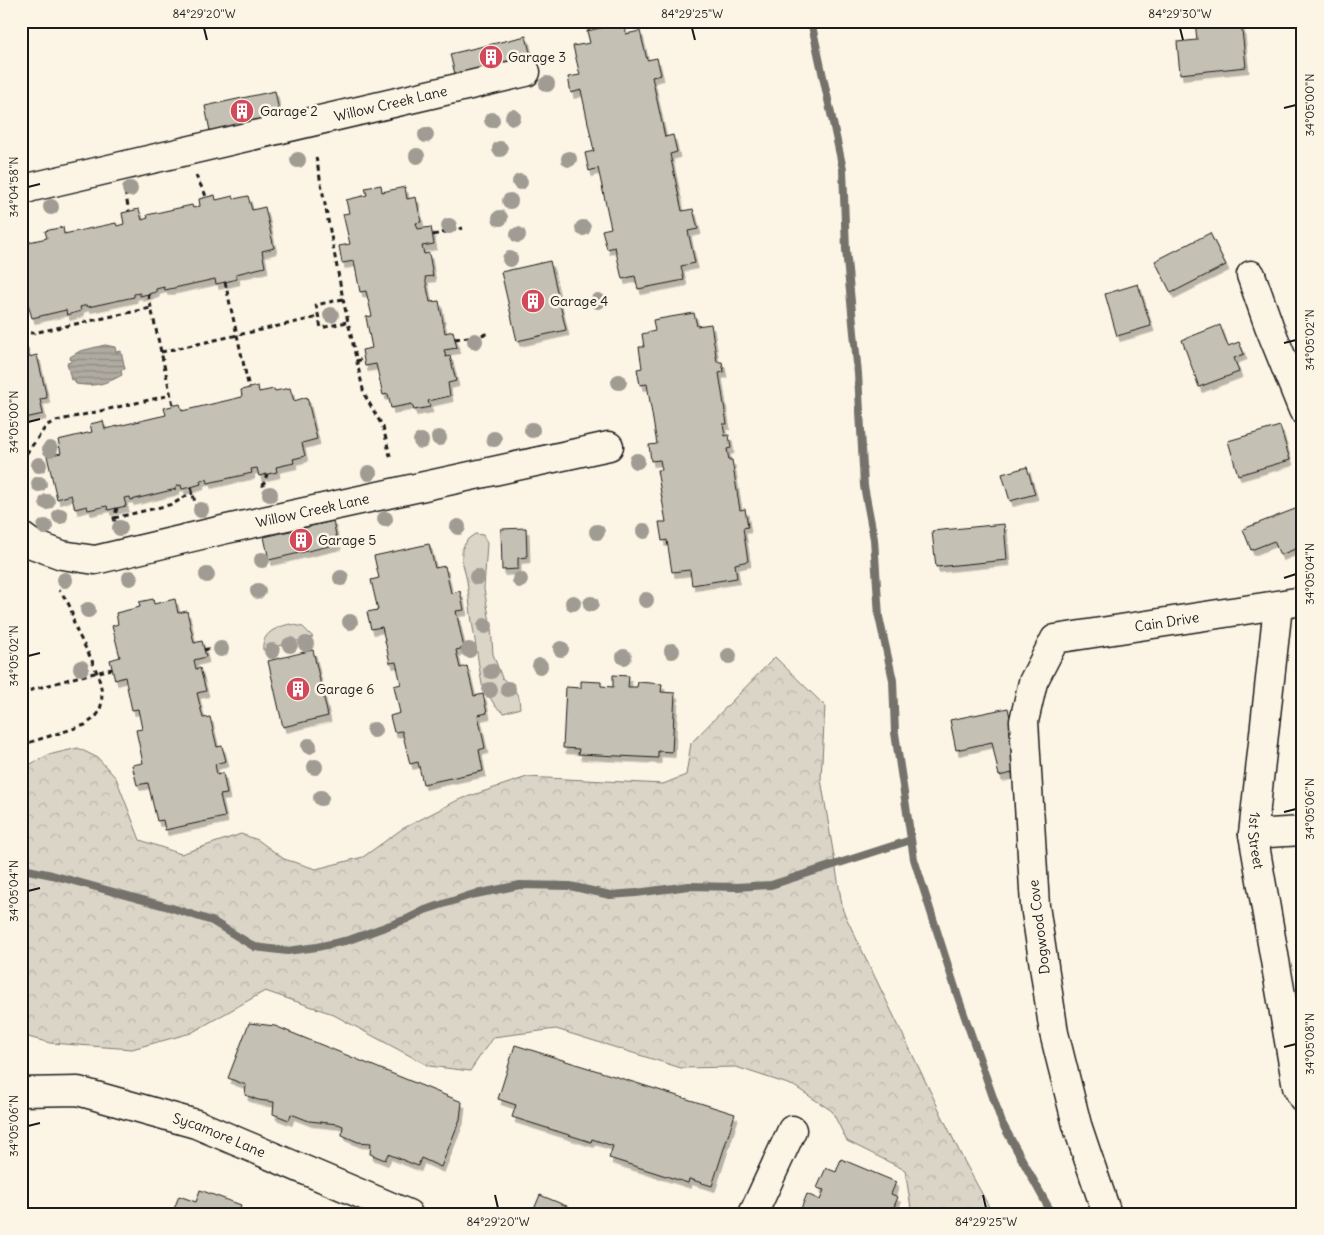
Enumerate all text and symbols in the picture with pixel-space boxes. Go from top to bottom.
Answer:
text: 84°29'20"W [172,6,236,21]
text: 84°29'25"W [661,6,723,21]
text: 84°29'30"W [1148,6,1212,21]
building icon: Garage 3 [478,44,504,70]
place label: Garage 3 [508,48,566,66]
text: 34°05'00"N [1302,73,1317,137]
street label: Willow Creek Lane [332,82,449,125]
building icon: Garage 2 [229,98,255,124]
place label: Garage 2 [260,102,318,120]
text: 34°04'58"N [6,156,21,218]
building icon: Garage 4 [520,288,546,314]
place label: Garage 4 [550,292,608,310]
text: 34°05'02"N [1302,309,1317,371]
text: 34°05'00"N [6,390,21,454]
street label: Willow Creek Lane [254,489,371,531]
building icon: Garage 5 [288,527,314,553]
place label: Garage 5 [318,531,376,549]
text: 34°05'04"N [1302,543,1317,605]
street label: Cain Drive [1133,608,1200,636]
text: 34°05'02"N [6,625,21,687]
building icon: Garage 6 [285,676,311,702]
place label: Garage 6 [316,680,374,698]
text: 34°05'06"N [1302,778,1317,840]
street label: 1st Street [1244,811,1268,871]
text: 34°05'04"N [6,860,21,922]
street label: Dogwood Cove [1024,879,1054,975]
text: 34°05'08"N [1302,1013,1317,1075]
text: 34°05'06"N [6,1095,21,1157]
street label: Sycamore Lane [171,1109,268,1161]
text: 84°29'20"W [466,1214,530,1229]
text: 84°29'25"W [955,1214,1017,1229]

